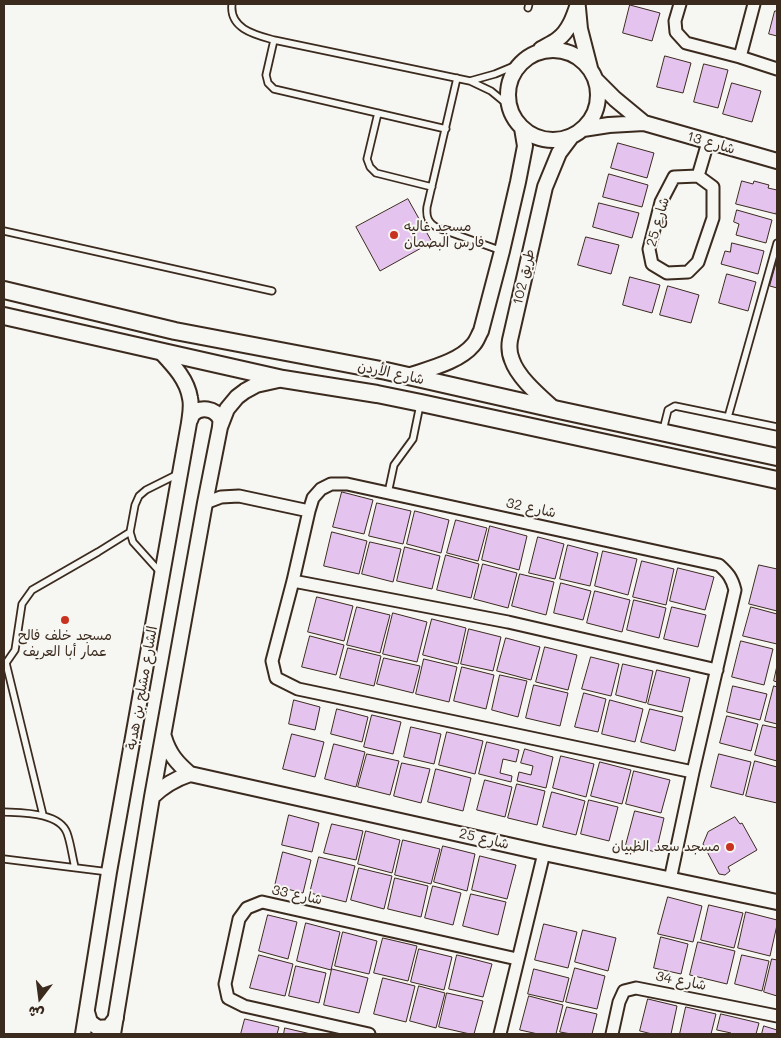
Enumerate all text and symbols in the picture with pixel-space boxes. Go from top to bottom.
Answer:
street label: شارع 13 [685,128,737,158]
street label: شارع 25 [643,195,673,249]
place label: مسجد غاليه فارس البصمان [404,219,484,252]
marker: مسجد غاليه فارس البصمان [388,229,400,241]
street label: طريق 102 [509,248,539,306]
street label: شارع الأردن [356,358,426,388]
street label: شارع 32 [504,495,558,521]
marker: مسجد خلف فالح عمار أبا العريف [59,614,71,626]
street label: الشارع مشلح بن هدبة [123,625,161,751]
place label: مسجد خلف فالح عمار أبا العريف [18,628,112,660]
street label: شارع 25 [457,825,511,853]
place label: مسجد سعد الظبيان [612,839,720,855]
marker: مسجد سعد الظبيان [724,841,736,853]
street label: شارع 33 [270,881,324,909]
street label: شارع 34 [654,968,708,994]
north arrow [15,973,65,1023]
text: ش [26,1002,46,1024]

